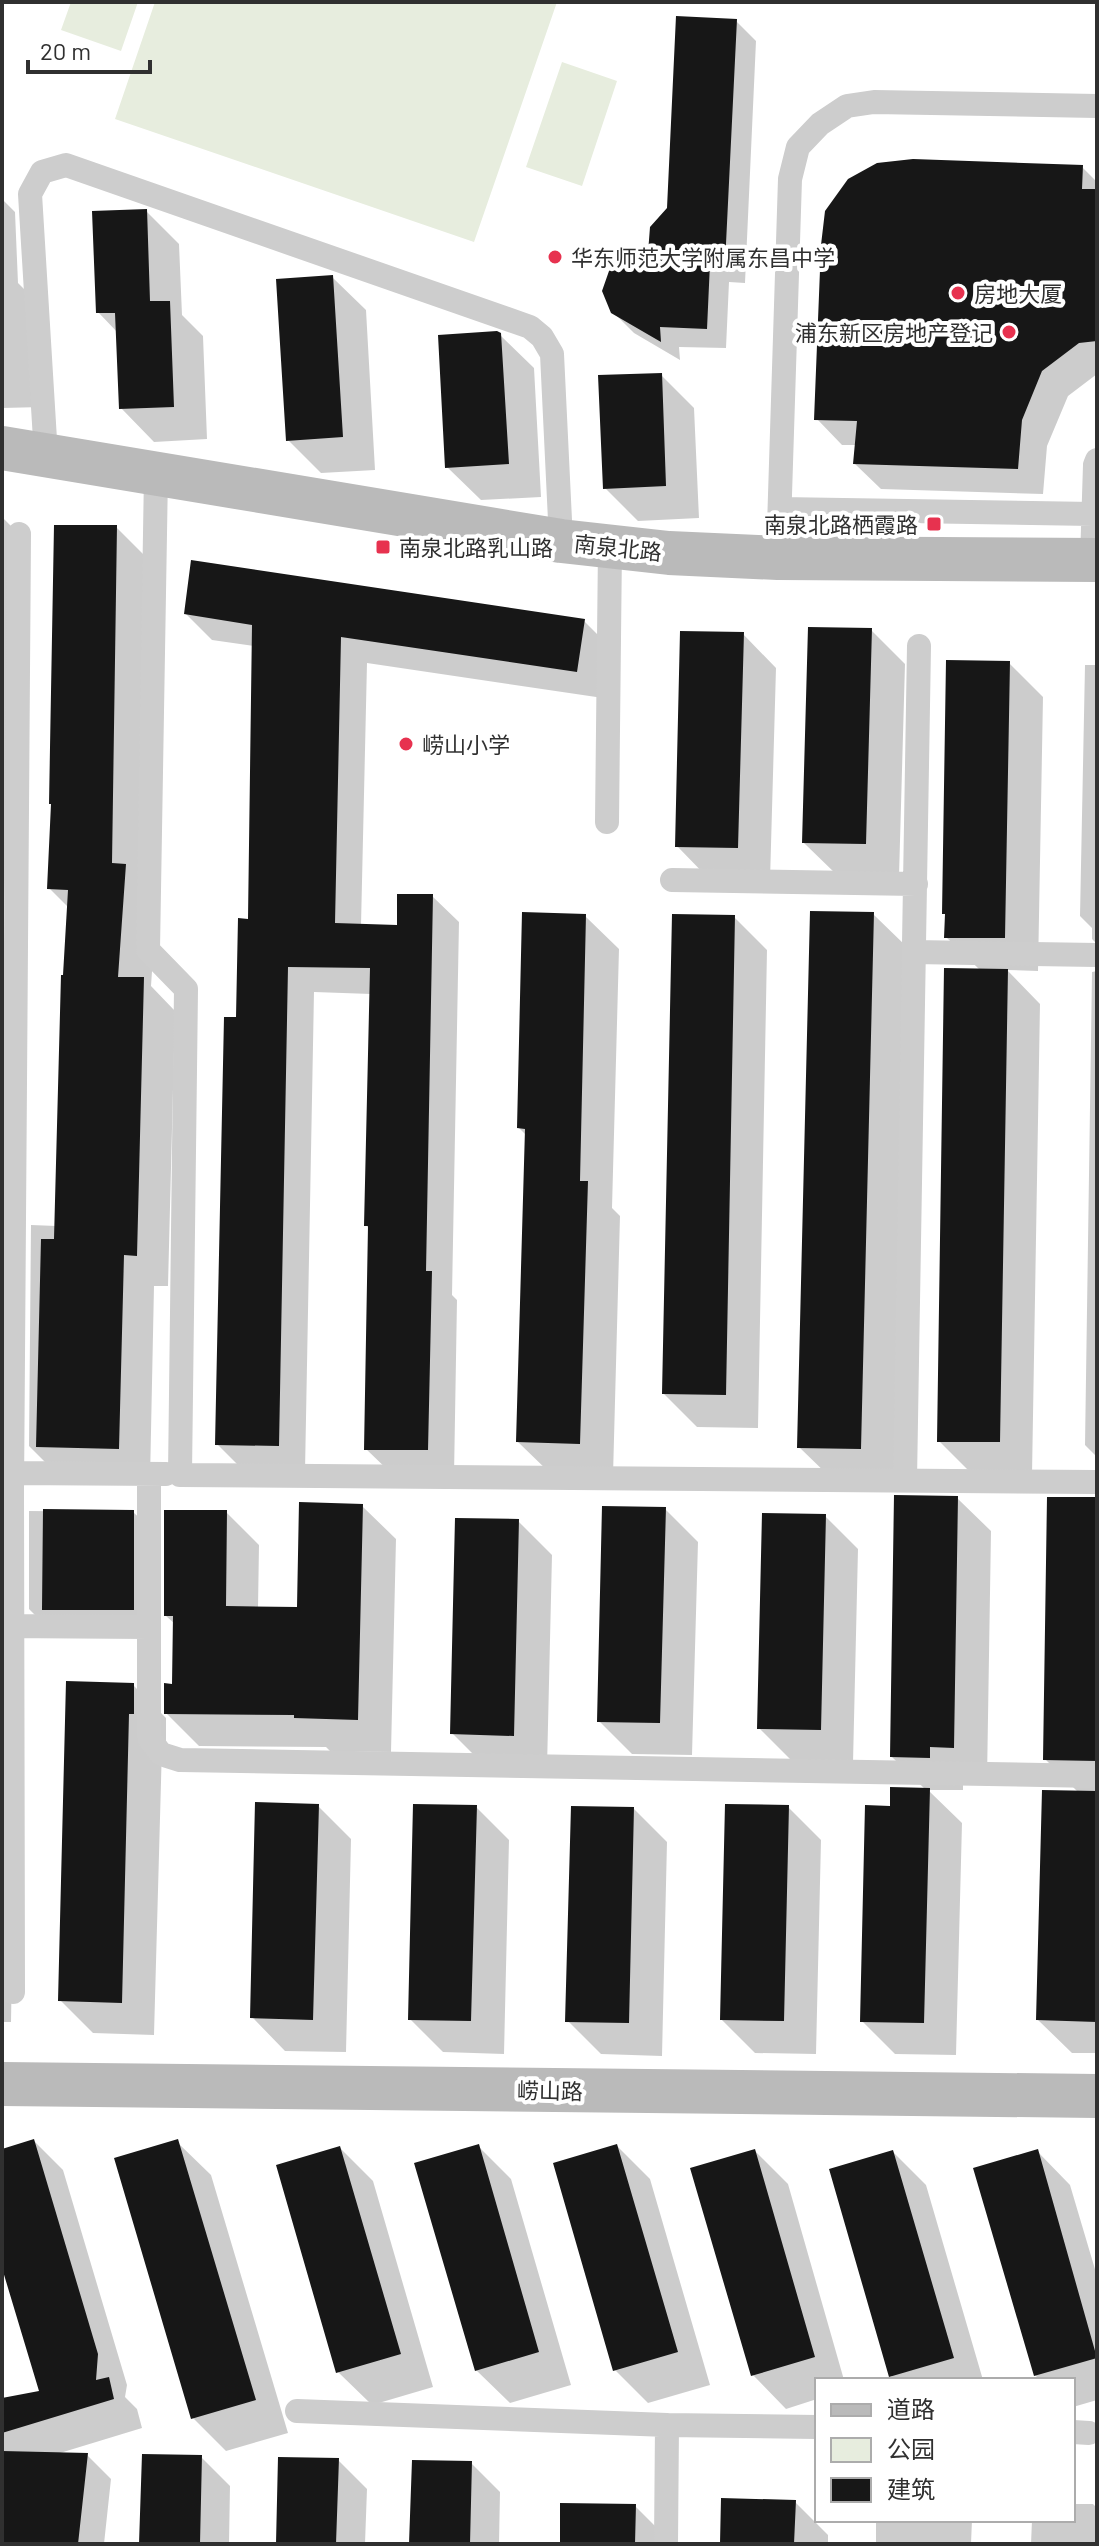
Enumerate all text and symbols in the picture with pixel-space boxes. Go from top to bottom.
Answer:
scale bar [28,24,150,74]
text: 20 m [40,36,91,65]
place label: 华东师范大学附属东昌中学 [571,244,835,270]
marker: 华东师范大学附属东昌中学 [546,248,564,266]
place label: 房地大厦 [974,280,1062,306]
marker: 房地大厦 [949,284,967,302]
place label: 浦东新区房地产登记 [795,319,993,345]
marker: 浦东新区房地产登记 [1000,323,1018,341]
place label: 南泉北路栖霞路 [764,511,918,537]
marker: 南泉北路栖霞路 [925,515,943,533]
street label: 南泉北路 [573,529,663,565]
place label: 南泉北路乳山路 [399,534,553,560]
marker: 南泉北路乳山路 [374,538,392,556]
place label: 崂山小学 [422,731,510,757]
marker: 崂山小学 [397,735,415,753]
street label: 崂山路 [517,2076,583,2104]
legend [815,2378,1075,2522]
text: 道路 [887,2394,935,2423]
text: 公园 [887,2434,935,2463]
text: 建筑 [887,2474,935,2503]

